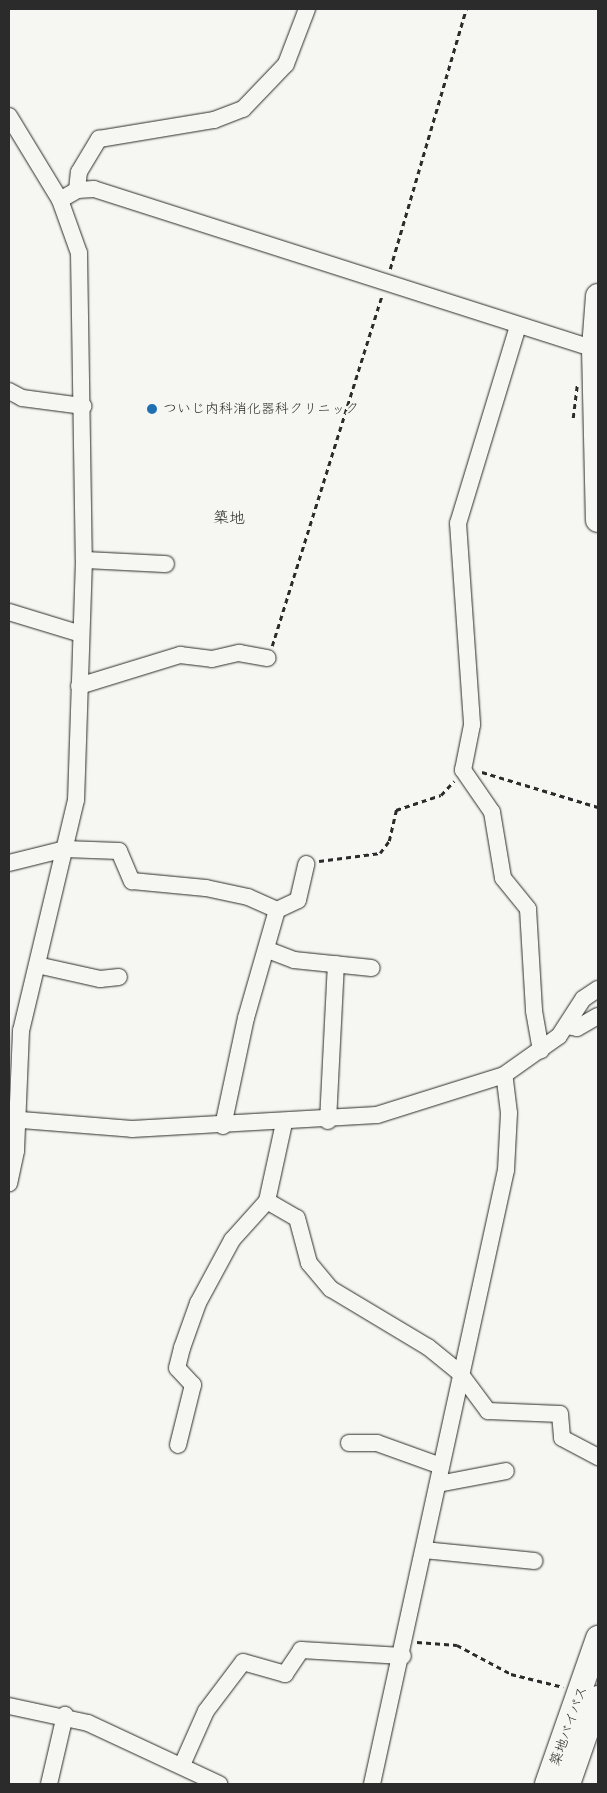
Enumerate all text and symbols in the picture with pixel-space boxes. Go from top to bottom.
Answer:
place label: ついじ内科消化器科クリニック [163,401,359,417]
marker: ついじ内科消化器科クリニック [145,402,159,416]
district label: 築地 [213,508,245,528]
street label: 築地バイパス [547,1684,591,1768]

